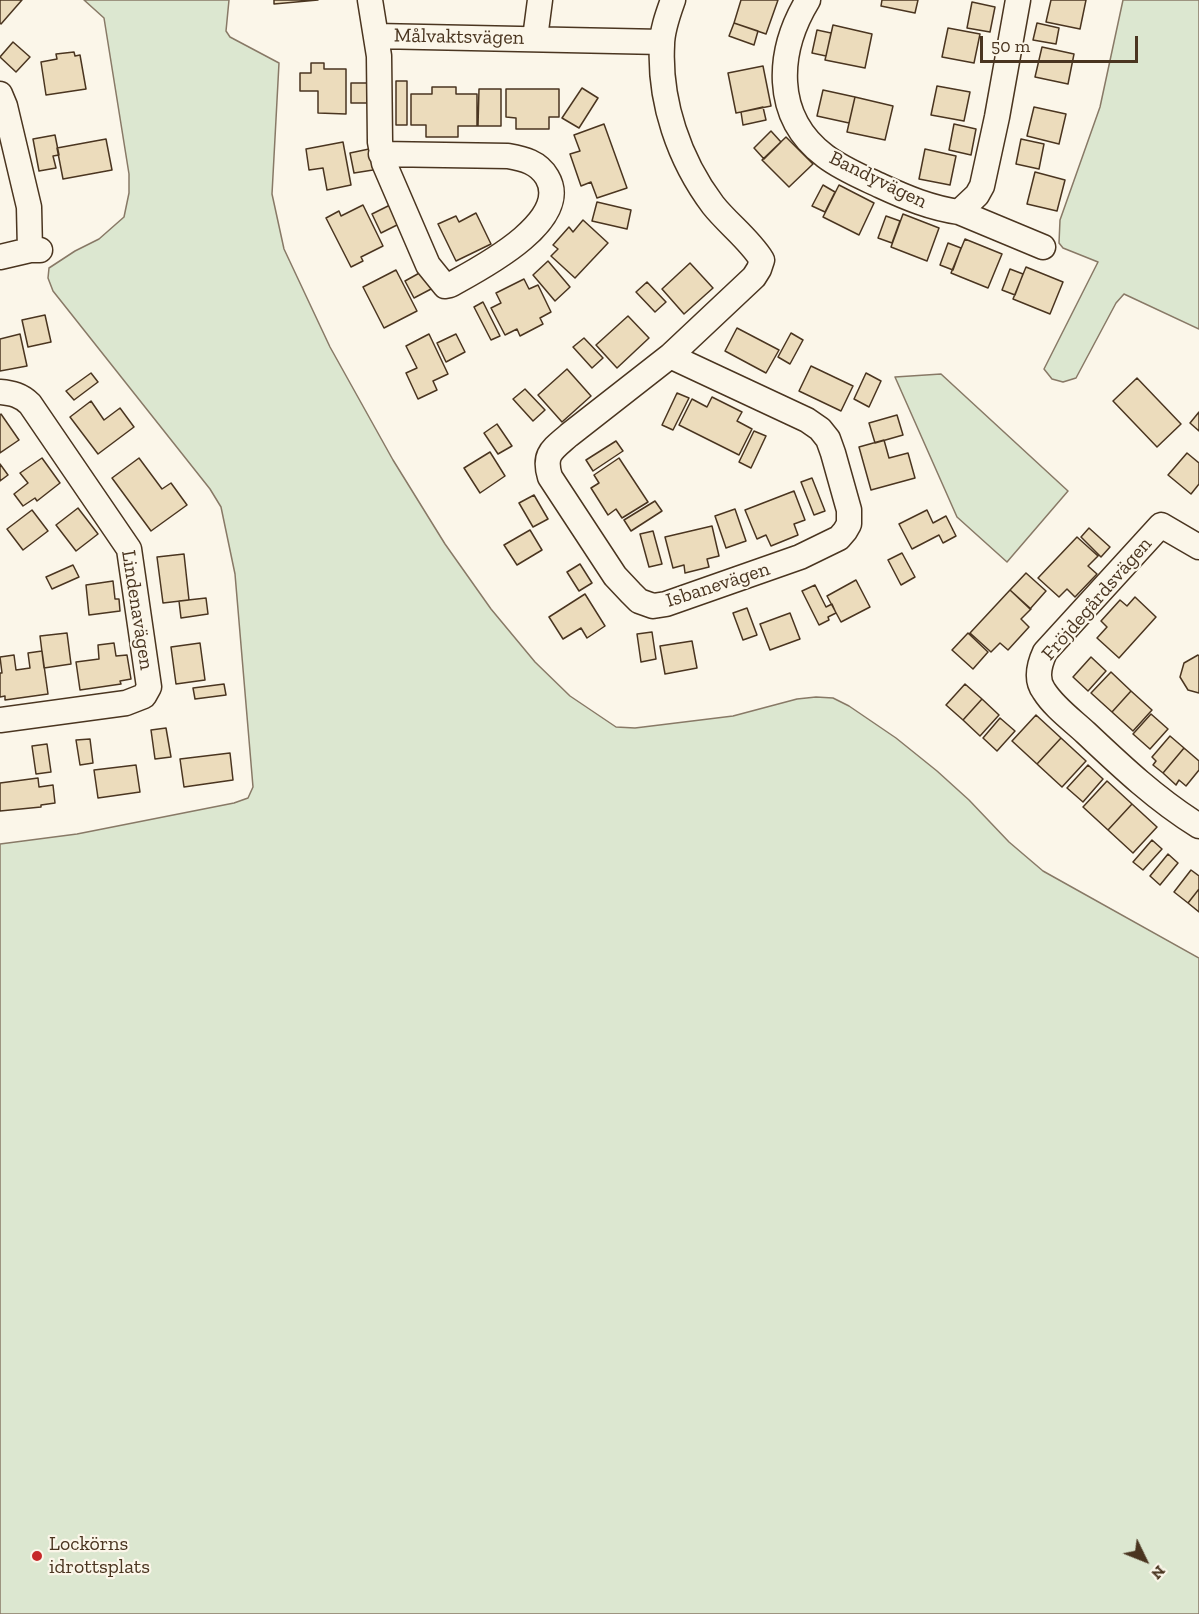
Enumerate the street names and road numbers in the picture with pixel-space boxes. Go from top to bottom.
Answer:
street label: Målvaktsvägen [394,24,524,50]
street label: Bandyvägen [825,146,931,214]
street label: Fröjdegårdsvägen [1037,532,1157,666]
street label: Lindenavägen [116,549,158,671]
street label: Isbanevägen [663,557,773,613]

